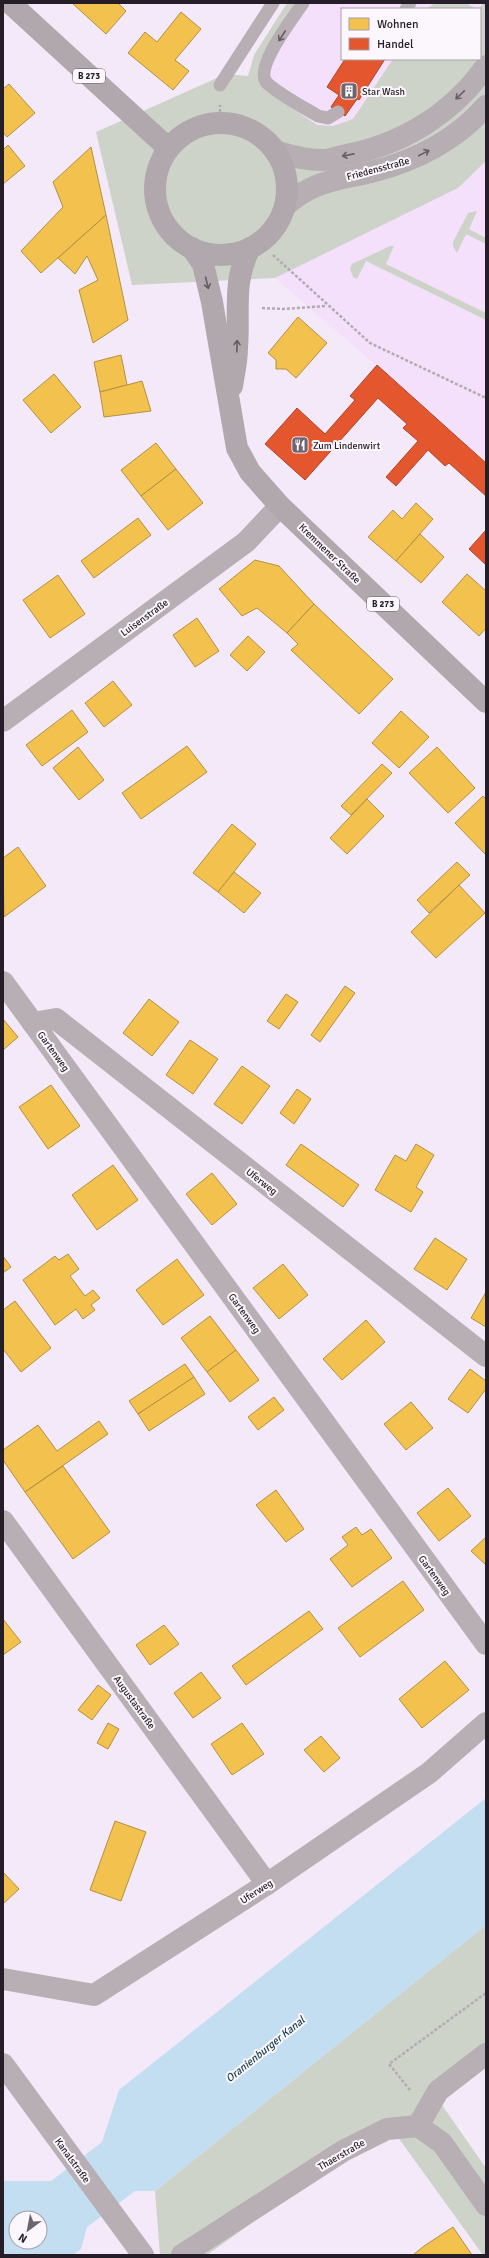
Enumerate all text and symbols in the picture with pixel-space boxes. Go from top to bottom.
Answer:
legend [341,8,481,60]
text: Wohnen [377,17,419,32]
one-way arrow [278,30,286,41]
text: Handel [377,37,414,52]
road number: B 273 [73,69,105,83]
building icon: Star Wash [339,81,359,101]
place label: Star Wash [362,86,405,98]
one-way arrow [455,90,465,99]
one-way arrow [418,149,430,156]
one-way arrow [342,152,355,160]
street label: Friedensstraße [346,155,411,183]
one-way arrow [204,276,212,289]
one-way arrow [233,340,241,353]
restaurant icon: Zum Lindenwirt [290,435,310,455]
place label: Zum Lindenwirt [313,440,381,452]
street label: Kremmener Straße [296,521,363,586]
street label: Luisenstraße [118,597,171,639]
road number: B 273 [367,597,399,611]
street label: Gartenweg [35,1029,72,1074]
street label: Uferweg [243,1166,279,1198]
street label: Gartenweg [226,1291,263,1336]
street label: Gartenweg [416,1553,453,1598]
street label: Augustastraße [111,1674,158,1732]
street label: Uferweg [238,1877,275,1907]
water label: Oranienburger Kanal [223,2013,308,2085]
street label: Kanalstraße [52,2136,92,2185]
street label: Thaerstraße [316,2137,367,2173]
north arrow [8,2210,48,2250]
text: N [16,2231,30,2246]

